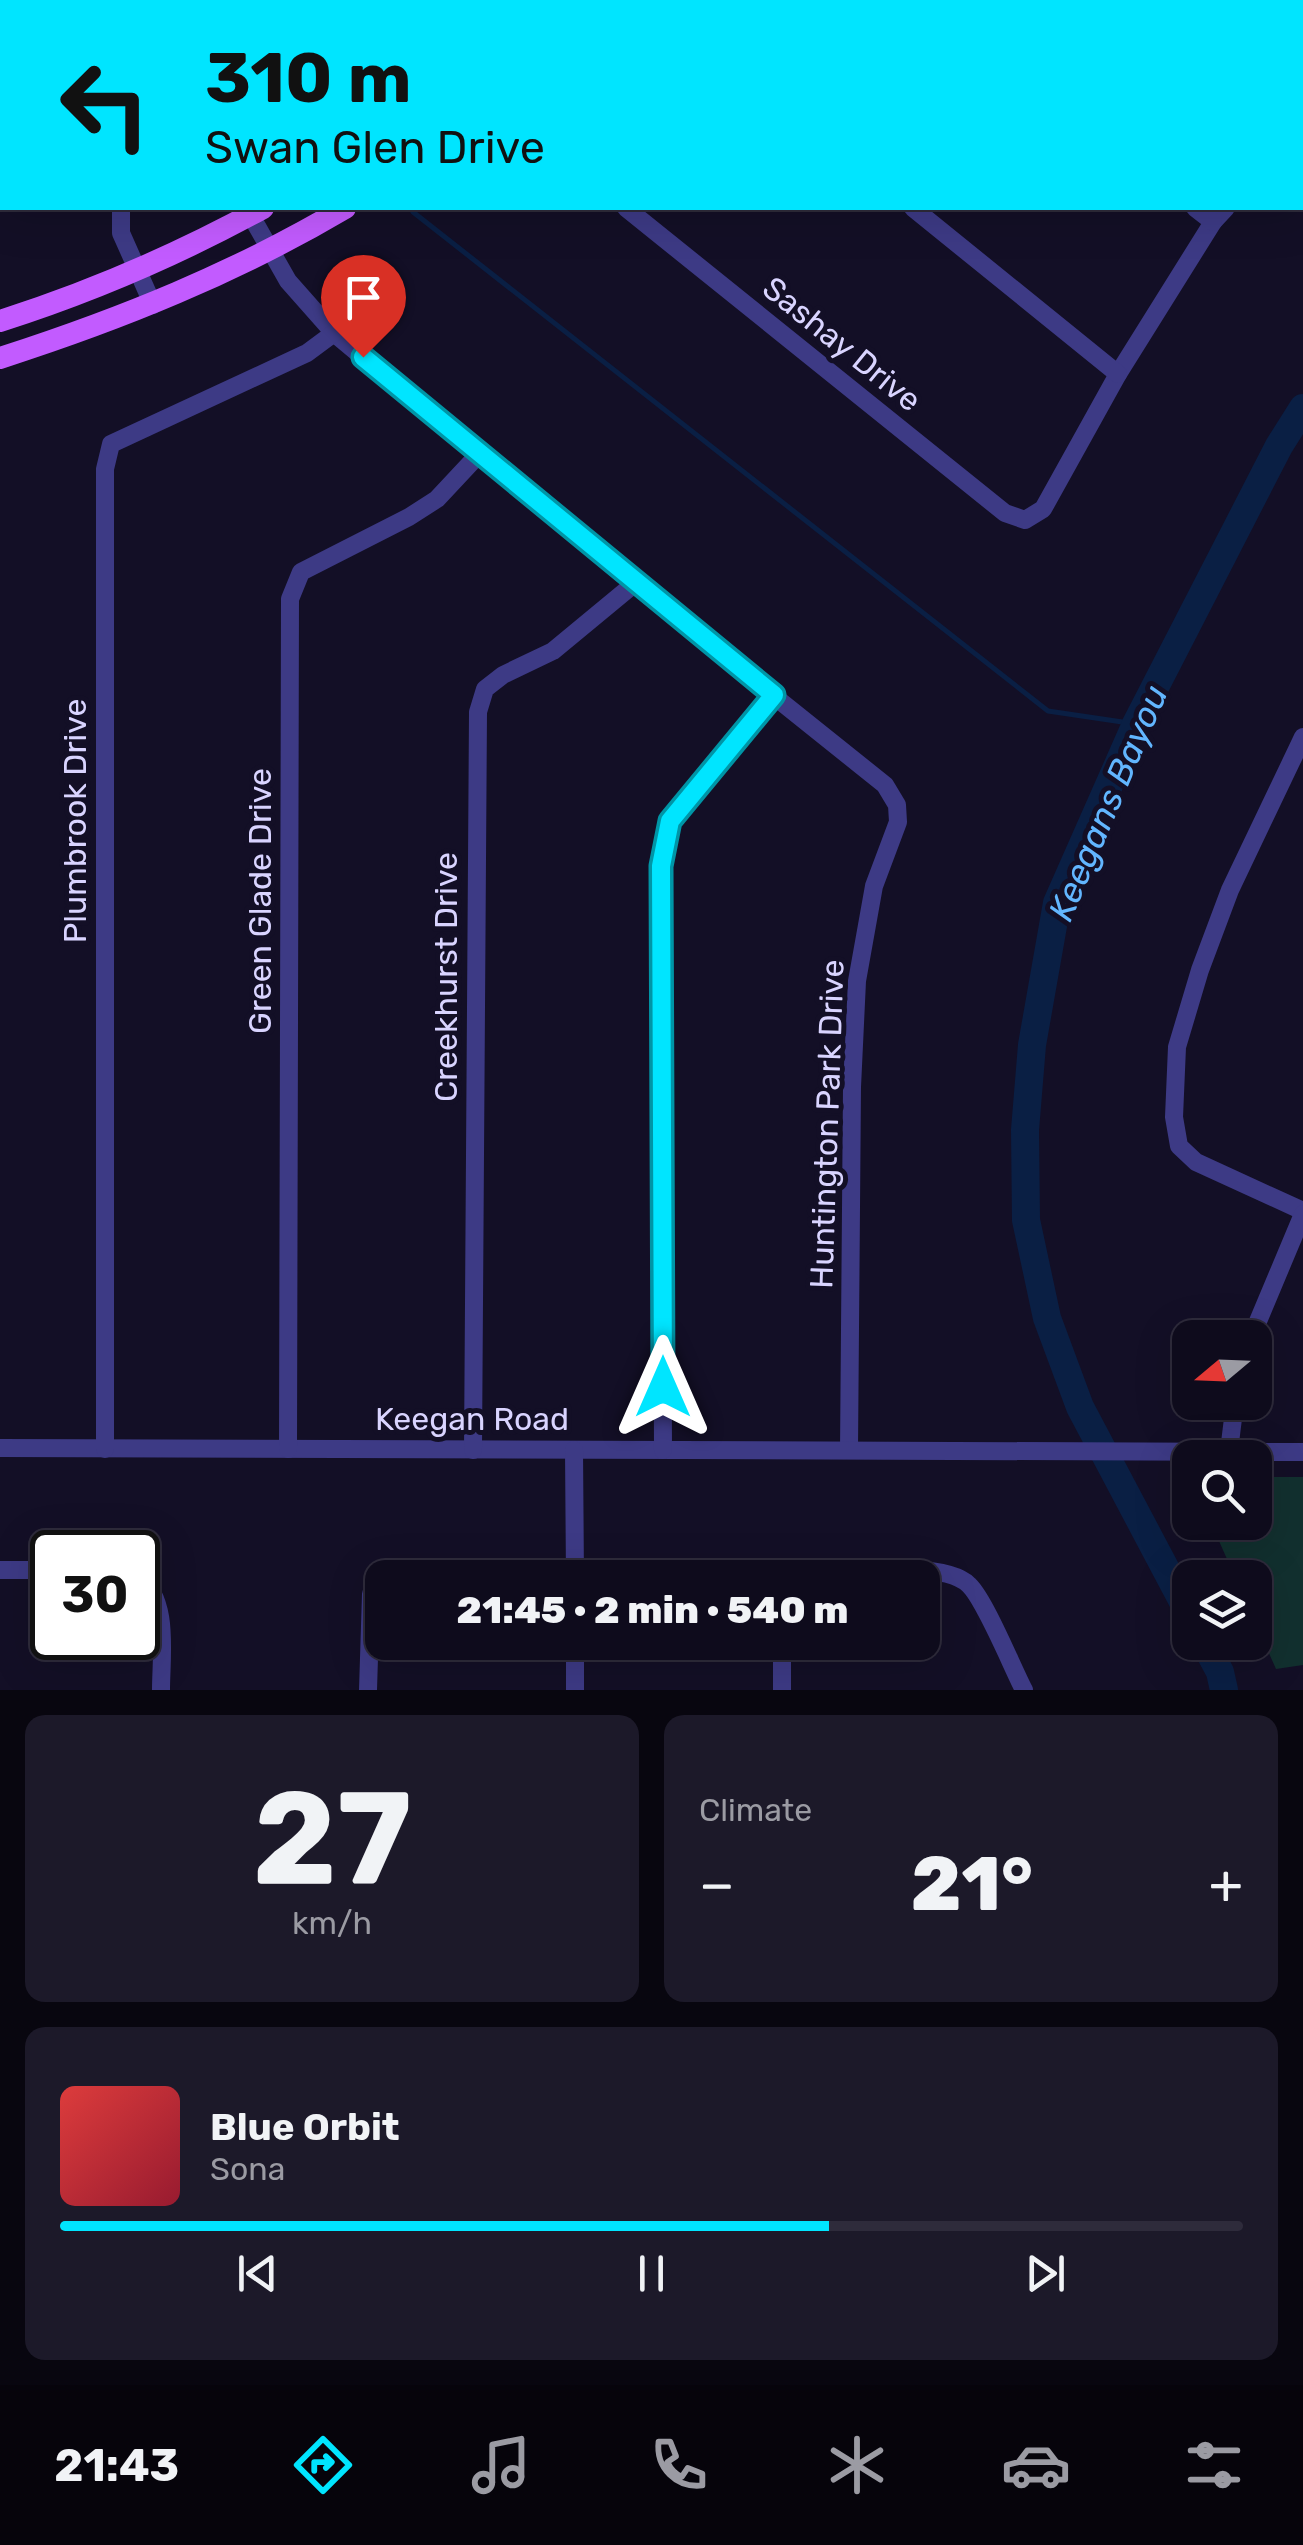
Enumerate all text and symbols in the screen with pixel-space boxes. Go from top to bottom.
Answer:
text: 310 m [205,37,412,120]
icon: left [40,40,170,170]
text: Swan Glen Drive [205,121,545,174]
pin [321,255,406,358]
street label: Sashay Drive [755,269,929,419]
icon: arrive [336,270,391,325]
water label: Keegans Bayou [1040,679,1176,927]
street label: Plumbrook Drive [56,699,94,943]
street label: Green Glade Drive [241,768,279,1034]
street label: Creekhurst Drive [427,852,465,1102]
street label: Huntington Park Drive [802,959,852,1289]
north arrow [1172,1320,1272,1420]
map controls [1172,1320,1272,1660]
position arrow [611,1335,715,1439]
street label: Keegan Road [375,1400,569,1438]
button: search [1172,1440,1272,1540]
speed limit sign: 30 [30,1530,160,1660]
button: layers [1172,1560,1272,1660]
text: 21:45 · 2 min · 540 m [456,1587,849,1633]
text: 27 [253,1761,412,1916]
text: Climate [699,1791,812,1829]
text: 21° [911,1840,1033,1929]
text: − [699,1852,735,1917]
text: + [1209,1852,1243,1917]
text: km/h [292,1904,372,1942]
text: Blue Orbit [210,2104,400,2150]
text: Sona [210,2150,285,2188]
icon: previous [230,2246,285,2301]
icon: pause [624,2246,679,2301]
icon: next [1018,2246,1073,2301]
icon: directions [288,2430,358,2500]
icon: music [466,2430,536,2500]
icon: phone [644,2430,714,2500]
icon: climate [822,2430,892,2500]
icon: car [1001,2430,1071,2500]
icon: filters [1179,2430,1249,2500]
text: 21:43 [54,2439,179,2492]

